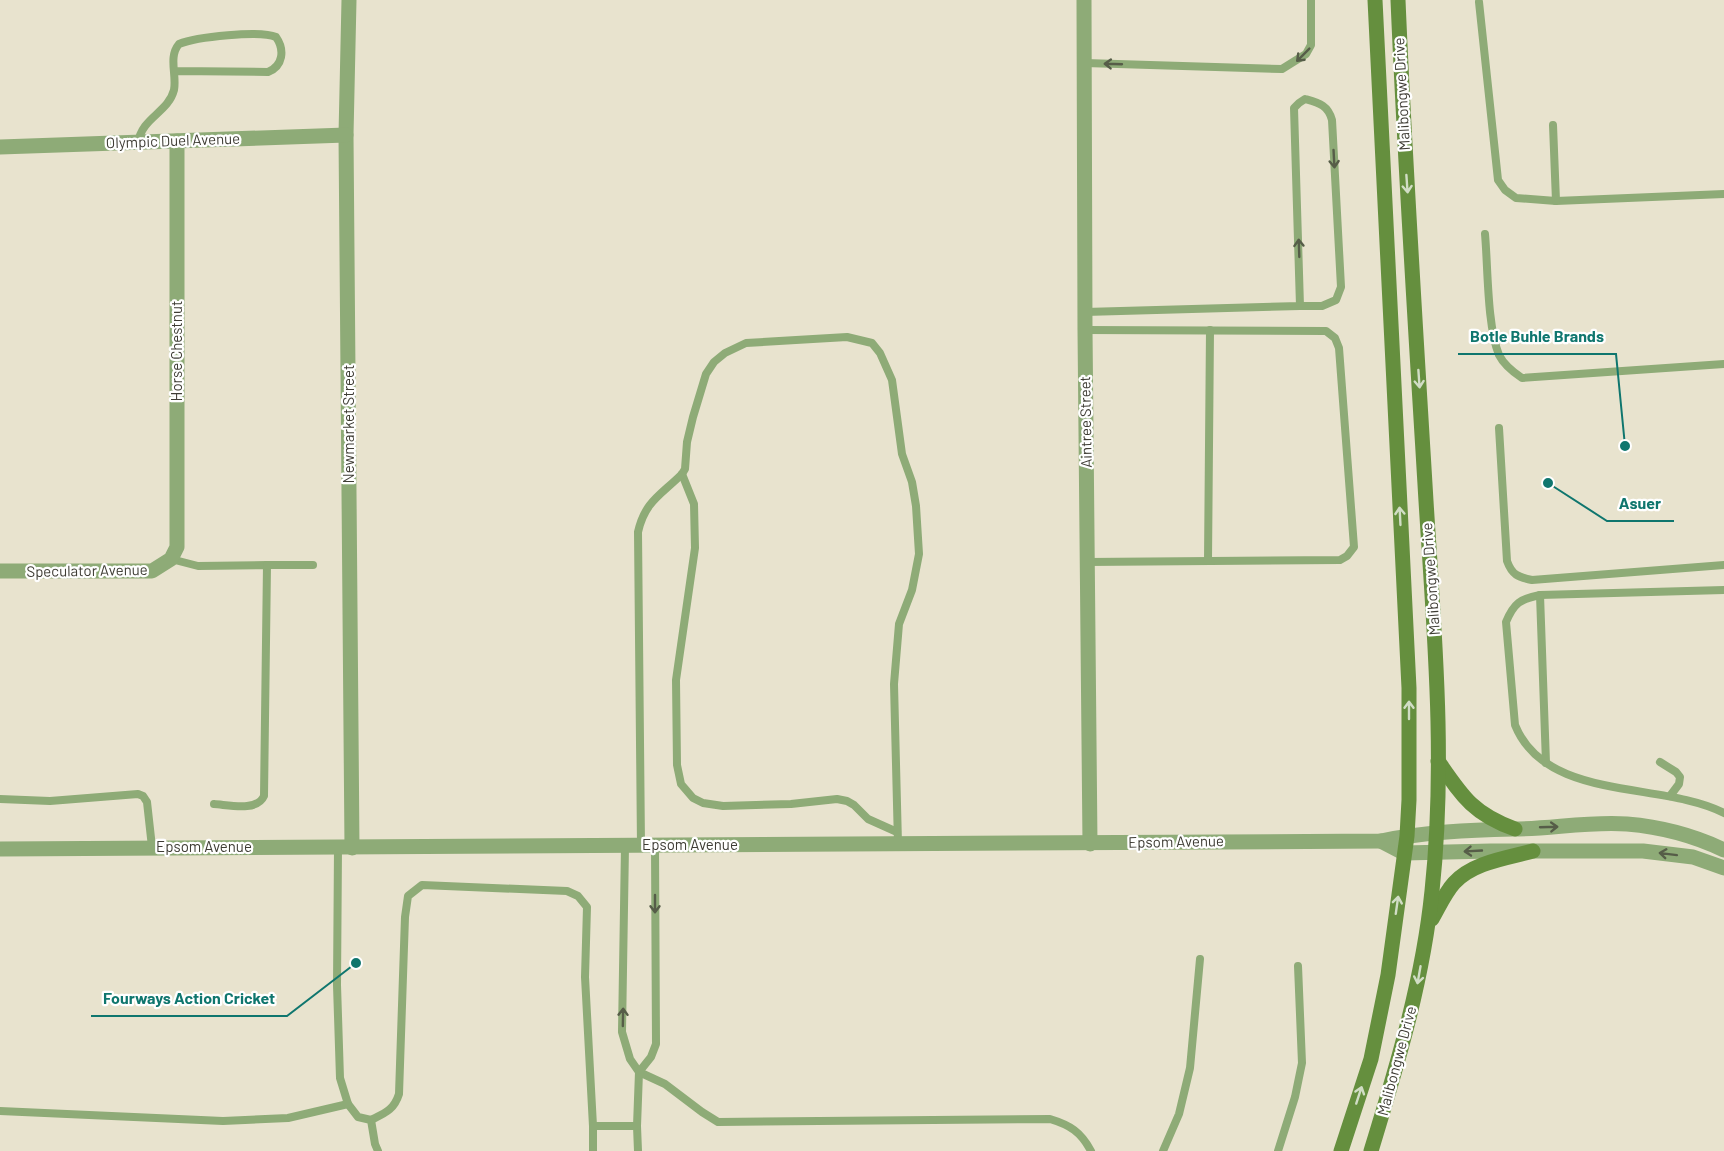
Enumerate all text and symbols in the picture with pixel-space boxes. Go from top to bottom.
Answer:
street label: Malibongwe Drive [1389,37,1413,151]
one-way arrow [1295,48,1310,62]
one-way arrow [1103,59,1123,70]
street label: Olympic Duel Avenue [106,129,240,151]
one-way arrow [1328,149,1339,169]
one-way arrow [1401,174,1412,194]
one-way arrow [1293,238,1304,258]
street label: Horse Chestnut [167,301,185,401]
callout: Botle Buhle Brands [1458,320,1616,354]
text: Botle Buhle Brands [1470,326,1604,345]
street label: Newmarket Street [339,365,357,483]
one-way arrow [1413,368,1424,388]
street label: Aintree Street [1075,376,1095,468]
callout: Asuer [1607,487,1674,521]
text: Asuer [1619,493,1661,512]
one-way arrow [1395,506,1406,526]
street label: Malibongwe Drive [1417,522,1443,636]
street label: Speculator Avenue [26,560,148,580]
one-way arrow [1403,701,1415,721]
one-way arrow [1538,822,1558,833]
street label: Epsom Avenue [1128,831,1224,851]
street label: Epsom Avenue [642,835,738,853]
street label: Epsom Avenue [156,837,252,855]
one-way arrow [1463,846,1483,857]
one-way arrow [1658,848,1678,859]
one-way arrow [649,894,661,914]
one-way arrow [1392,895,1403,915]
one-way arrow [1413,965,1424,985]
callout: Fourways Action Cricket [91,982,287,1016]
text: Fourways Action Cricket [103,988,275,1007]
street label: Malibongwe Drive [1373,1004,1419,1118]
one-way arrow [617,1008,628,1028]
one-way arrow [1354,1086,1365,1105]

